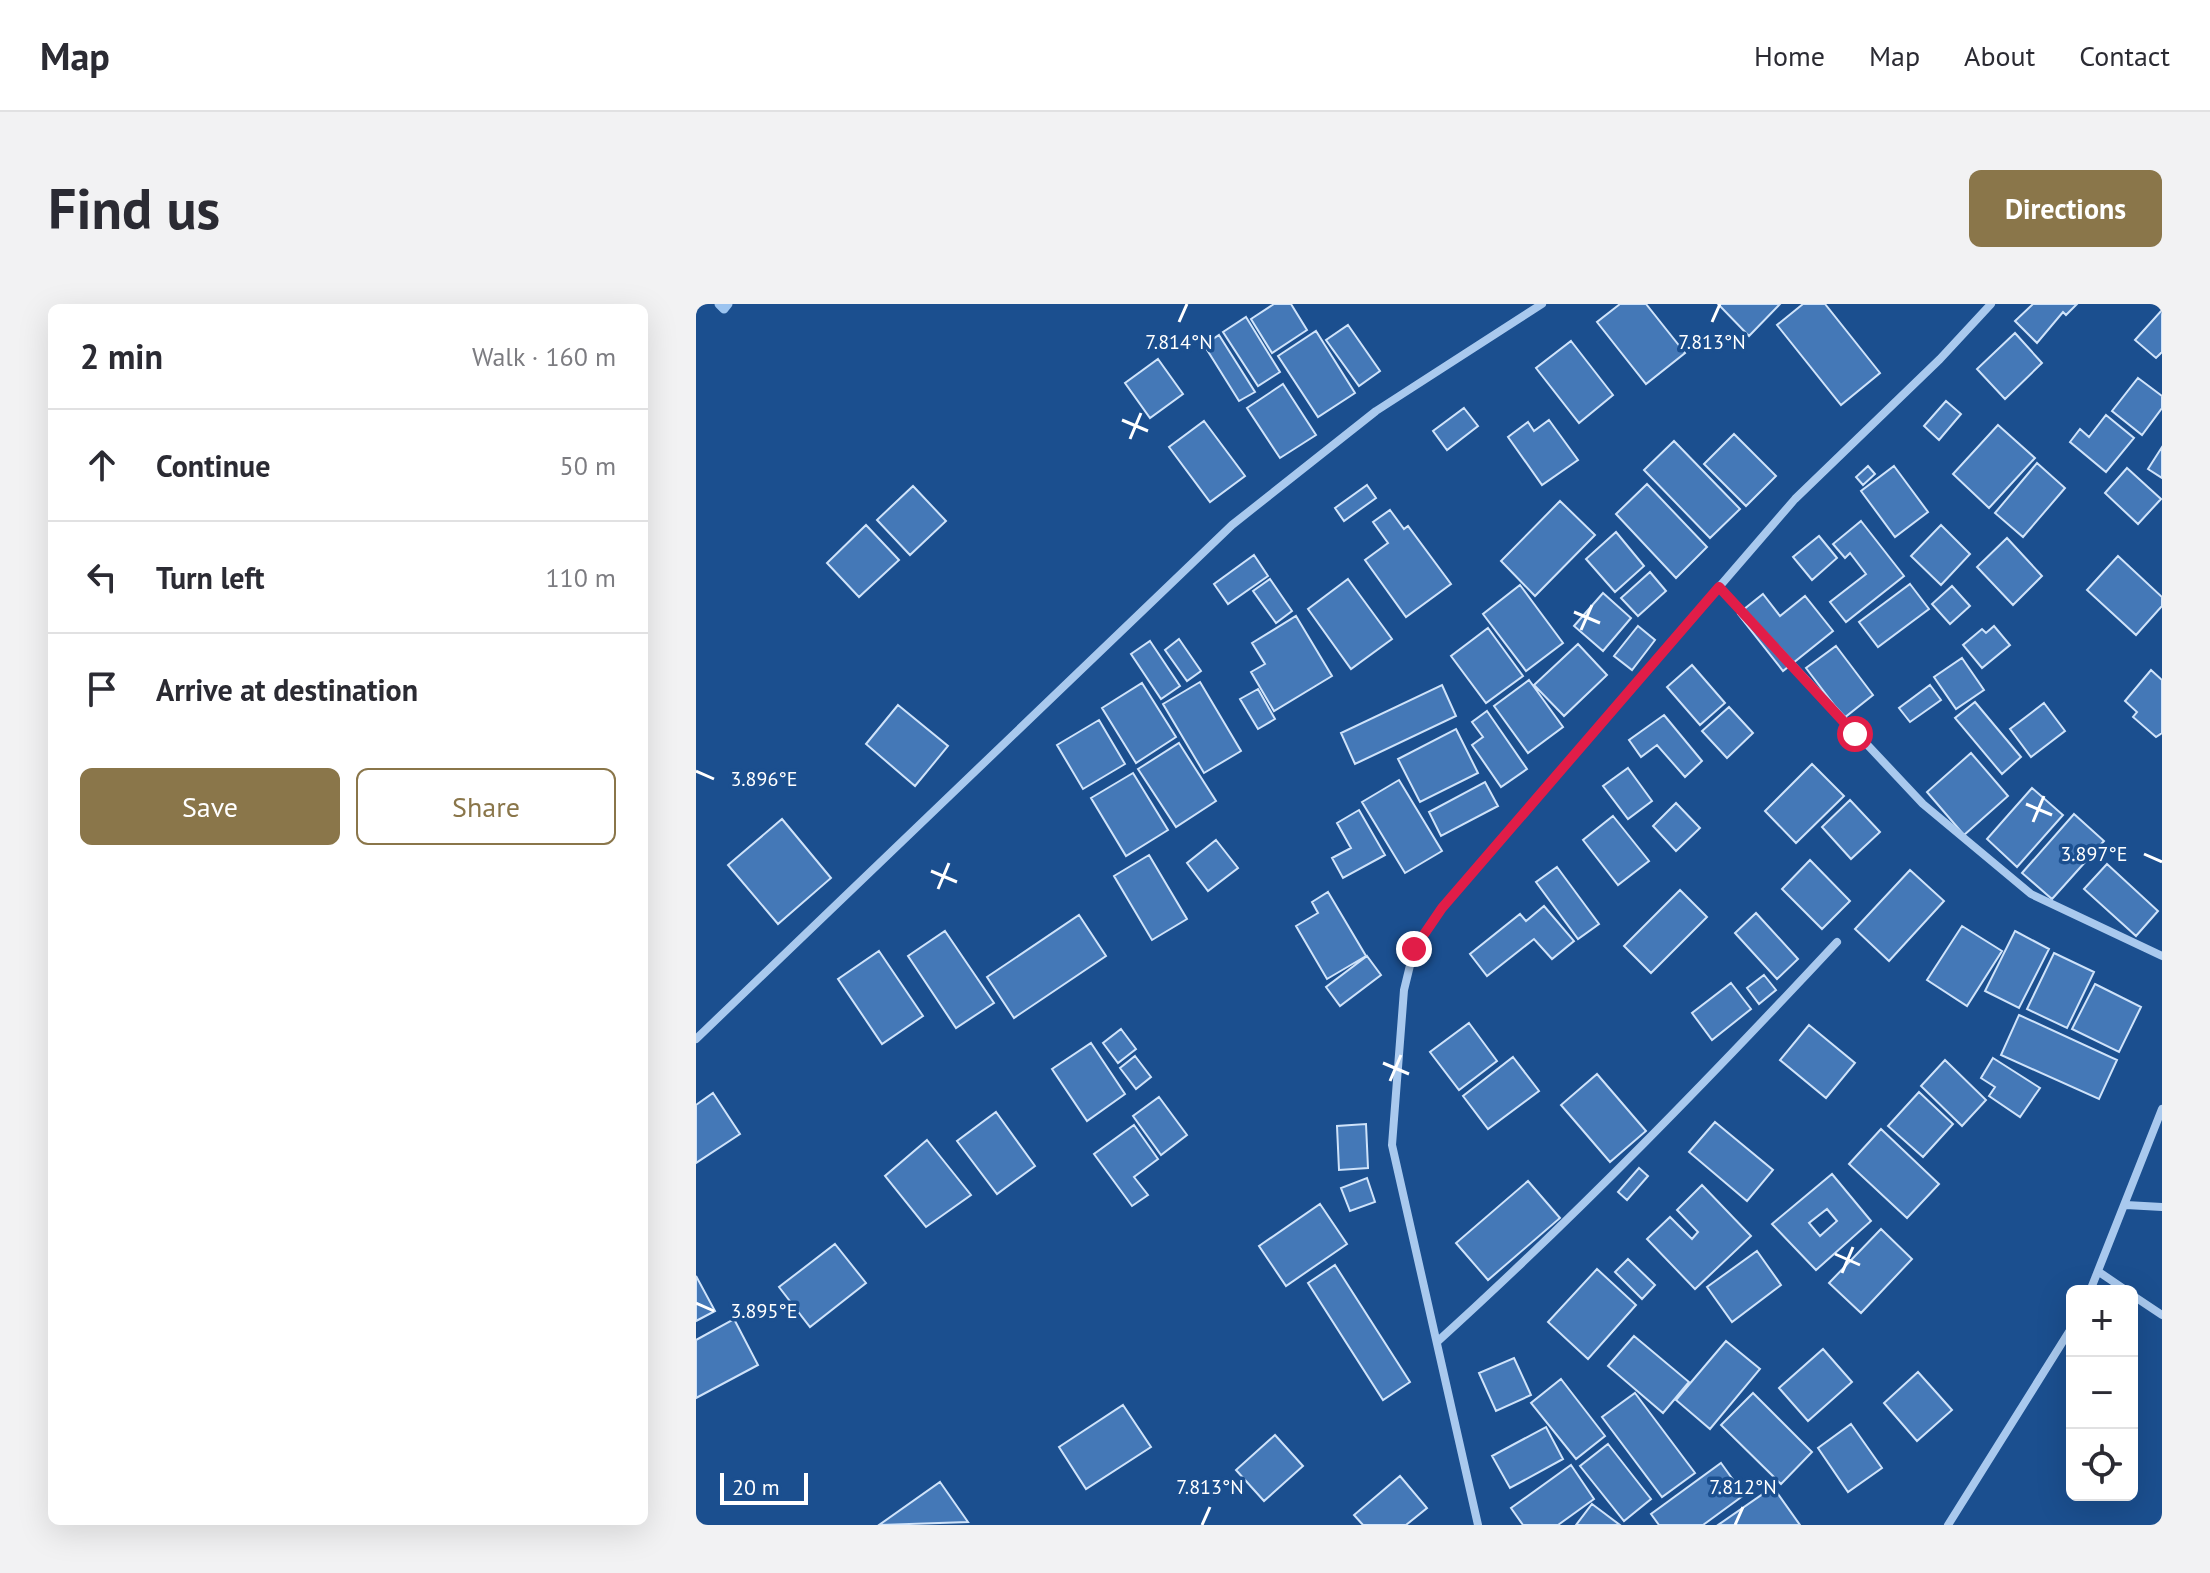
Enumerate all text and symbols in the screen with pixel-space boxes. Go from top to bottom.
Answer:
text: Map [40,31,110,80]
text: Home [1754,37,1825,74]
text: Map [1869,37,1920,74]
text: About [1964,37,2035,74]
text: Contact [2079,37,2170,74]
button: Directions [1969,170,2162,247]
text: Find us [48,172,220,244]
text: 7.814°N [1145,329,1213,355]
text: 7.813°N [1678,329,1746,355]
text: 2 min [80,334,163,378]
text: Walk · 160 m [472,340,616,373]
icon: ahead [80,443,124,487]
text: Continue [156,446,270,485]
text: 50 m [560,449,616,482]
icon: left [80,555,124,599]
text: Turn left [156,558,264,597]
text: 110 m [545,561,616,594]
icon: arrive [80,667,124,711]
text: Arrive at destination [156,670,418,709]
route start [1837,716,1873,752]
text: 3.896°E [730,766,798,792]
button: Save [80,768,340,845]
button: Share [356,768,616,845]
text: 3.897°E [2060,841,2128,867]
route end [1396,931,1432,967]
map controls [2066,1285,2138,1501]
button: + [2066,1285,2138,1357]
text: 3.895°E [730,1298,798,1324]
button: − [2066,1357,2138,1429]
button: locate [2066,1429,2138,1501]
scale bar [720,1469,808,1505]
text: 20 m [732,1473,780,1501]
text: 7.813°N [1176,1474,1244,1500]
text: 7.812°N [1709,1474,1777,1500]

